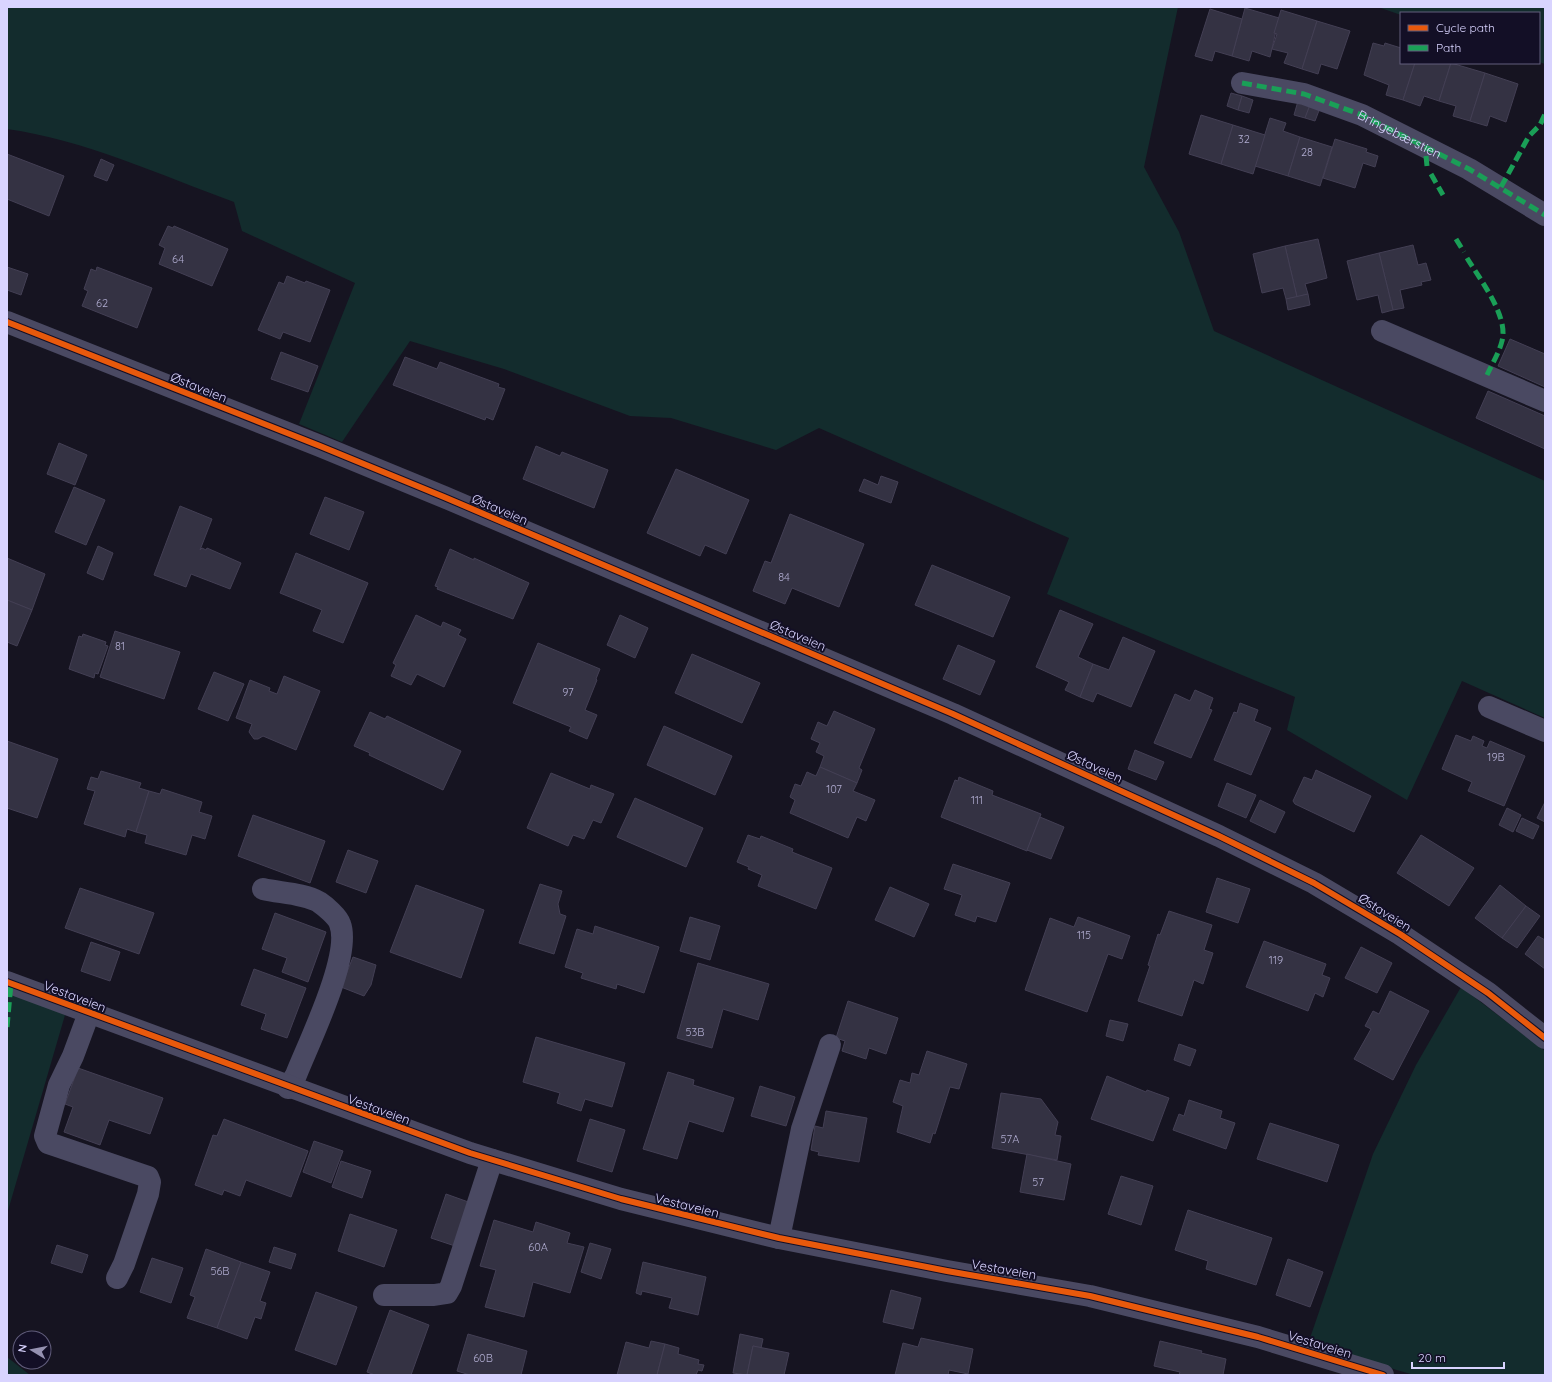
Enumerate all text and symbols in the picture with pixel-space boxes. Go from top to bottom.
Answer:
legend [1400,12,1540,64]
text: Cycle path [1436,20,1495,35]
text: Path [1436,40,1461,55]
street label: Bringebærstien [1355,106,1444,162]
house number: 32 [1238,132,1250,146]
house number: 28 [1301,145,1313,159]
house number: 64 [172,252,184,266]
house number: 62 [96,296,108,310]
street label: Østaveien [168,368,230,406]
street label: Østaveien [470,490,530,528]
house number: 84 [778,570,790,584]
street label: Østaveien [768,616,828,654]
house number: 81 [115,639,125,653]
house number: 97 [562,685,574,699]
street label: Østaveien [1065,746,1125,786]
house number: 19B [1487,750,1505,764]
house number: 107 [826,782,842,796]
house number: 111 [971,793,983,807]
street label: Østaveien [1356,889,1414,935]
house number: 115 [1077,928,1091,942]
house number: 119 [1269,953,1283,967]
street label: Vestaveien [41,977,109,1015]
house number: 53B [686,1025,704,1039]
street label: Vestaveien [345,1090,413,1128]
house number: 57A [1001,1132,1019,1146]
house number: 57 [1032,1175,1044,1189]
street label: Vestaveien [653,1189,721,1221]
house number: 60A [528,1240,548,1254]
street label: Vestaveien [970,1255,1038,1283]
house number: 56B [210,1264,230,1278]
street label: Vestaveien [1286,1327,1354,1361]
north arrow [12,1330,52,1370]
text: N [15,1343,30,1353]
scale bar [1412,1344,1504,1370]
text: 20 m [1418,1350,1446,1365]
house number: 60B [473,1351,493,1365]

